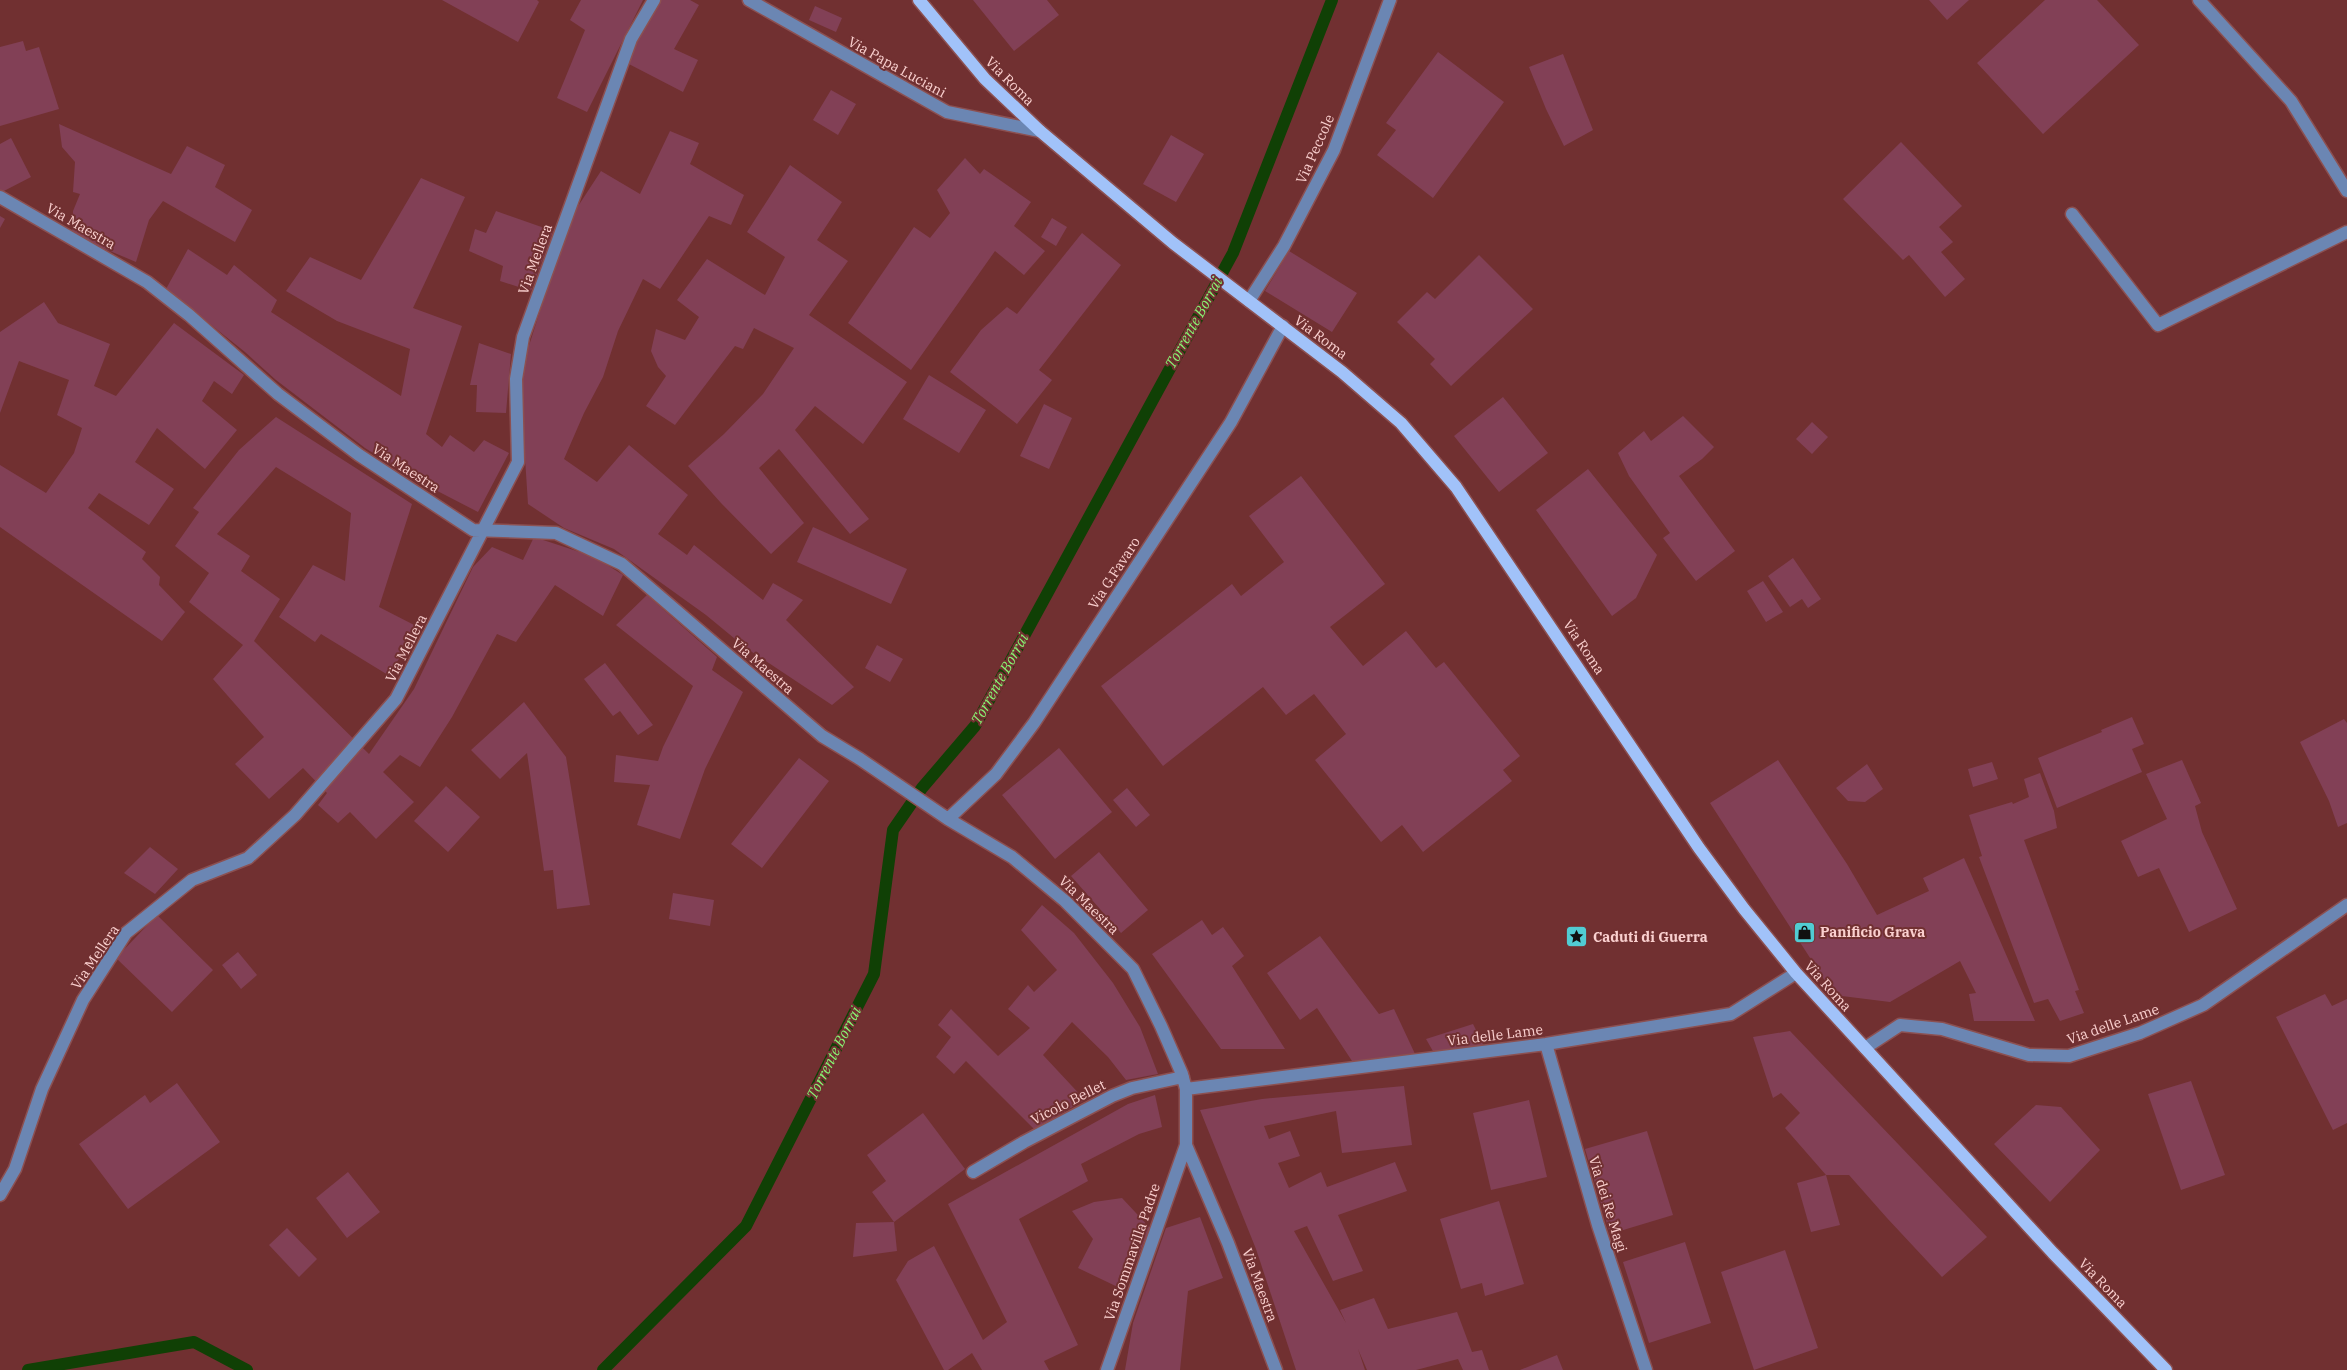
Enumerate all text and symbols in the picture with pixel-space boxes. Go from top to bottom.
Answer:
street label: Via Papa Luciani [845,33,949,101]
street label: Via Roma [982,53,1039,110]
street label: Via Peccole [1292,112,1338,186]
street label: Via Maestra [43,199,119,253]
street label: Via Mellera [514,221,556,297]
water label: Torrente Borrai [1161,273,1227,372]
street label: Via Roma [1291,311,1352,363]
street label: Via Maestra [369,439,444,497]
street label: Via G.Favaro [1084,533,1144,612]
street label: Via Mellera [381,611,431,685]
street label: Via Roma [1559,616,1609,678]
water label: Torrente Borrai [967,629,1033,728]
street label: Via Maestra [728,634,798,698]
street label: Via Maestra [1055,872,1123,939]
shop icon: Panificio Grava [1792,920,1816,944]
street label: Via Mellera [67,921,123,993]
place label: Panificio Grava [1820,923,1925,941]
place icon: Caduti di Guerra [1565,925,1589,949]
place label: Caduti di Guerra [1593,928,1708,946]
street label: Via Roma [1800,957,1856,1015]
street label: Via delle Lame [2065,1000,2161,1048]
water label: Torrente Borrai [802,1003,865,1102]
street label: Via delle Lame [1446,1020,1544,1050]
street label: Vicolo Bellet [1028,1075,1108,1129]
street label: Via dei Re Magi [1585,1154,1631,1254]
street label: Via Sommavilla Padre [1100,1181,1164,1323]
street label: Via Maestra [1238,1246,1282,1325]
street label: Via Roma [2075,1254,2131,1312]

